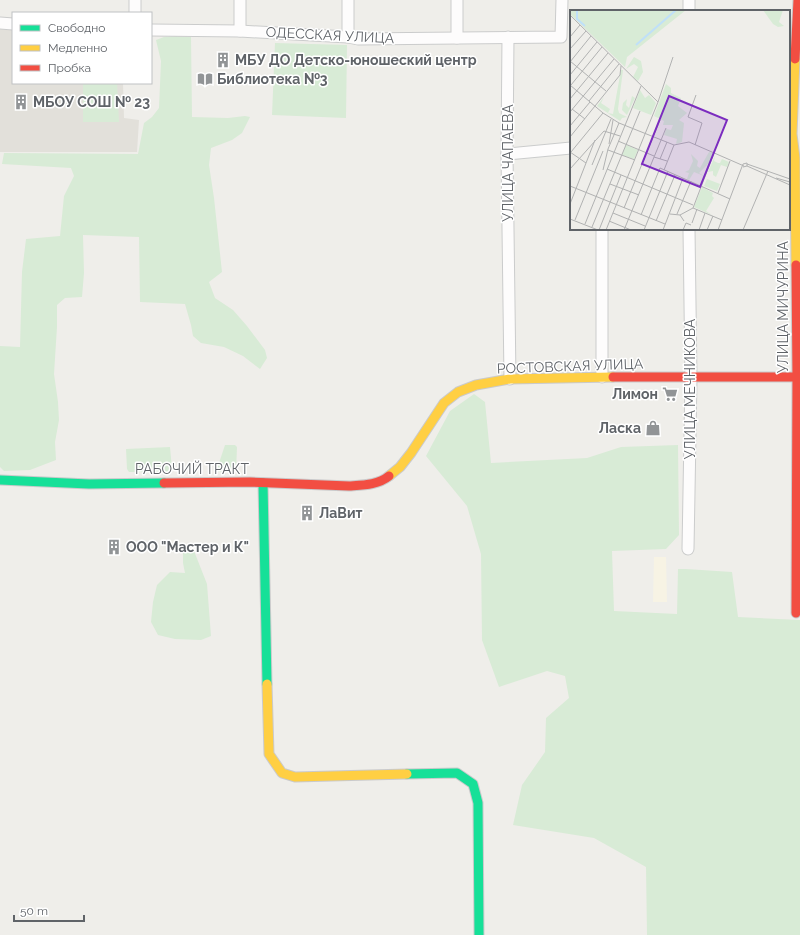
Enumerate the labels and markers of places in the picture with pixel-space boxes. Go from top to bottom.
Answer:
building icon: МБУ ДО Детско-юношеский центр [214,51,232,69]
place label: МБУ ДО Детско-юношеский центр [235,52,477,68]
library icon: Библиотека №3 [196,70,214,88]
place label: Библиотека №3 [217,71,328,87]
building icon: МБОУ СОШ № 23 [12,93,30,111]
place label: МБОУ СОШ № 23 [33,94,150,110]
supermarket icon: Лимон [661,385,679,403]
place label: Лимон [612,386,658,402]
shop icon: Ласка [644,419,662,437]
place label: Ласка [599,420,641,436]
building icon: ЛаВит [298,504,316,522]
place label: ЛаВит [319,505,362,521]
building icon: ООО "Мастер и К" [105,538,123,556]
place label: ООО "Мастер и К" [126,539,249,555]

